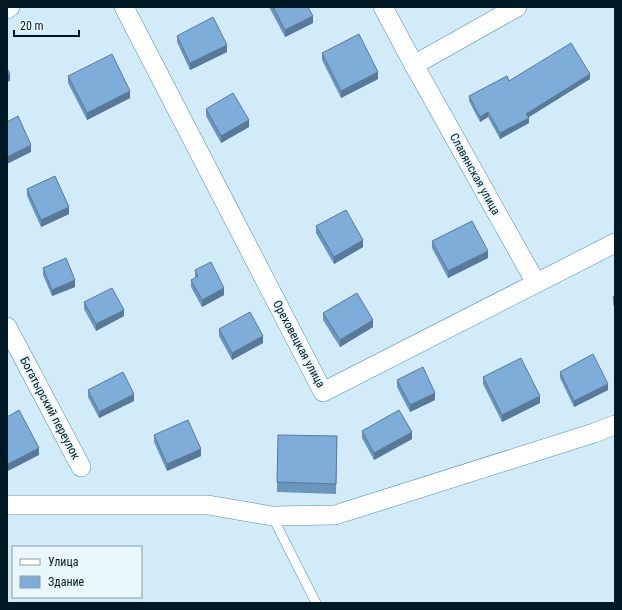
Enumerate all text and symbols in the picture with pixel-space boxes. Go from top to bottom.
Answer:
scale bar [14,12,79,38]
text: 20 m [20,19,44,33]
street label: Славянская улица [447,131,503,218]
street label: Ореховецкая улица [270,298,328,390]
street label: Богатырский переулок [17,354,83,462]
legend [12,546,142,598]
text: Улица [48,555,79,569]
text: Здание [48,575,85,589]

